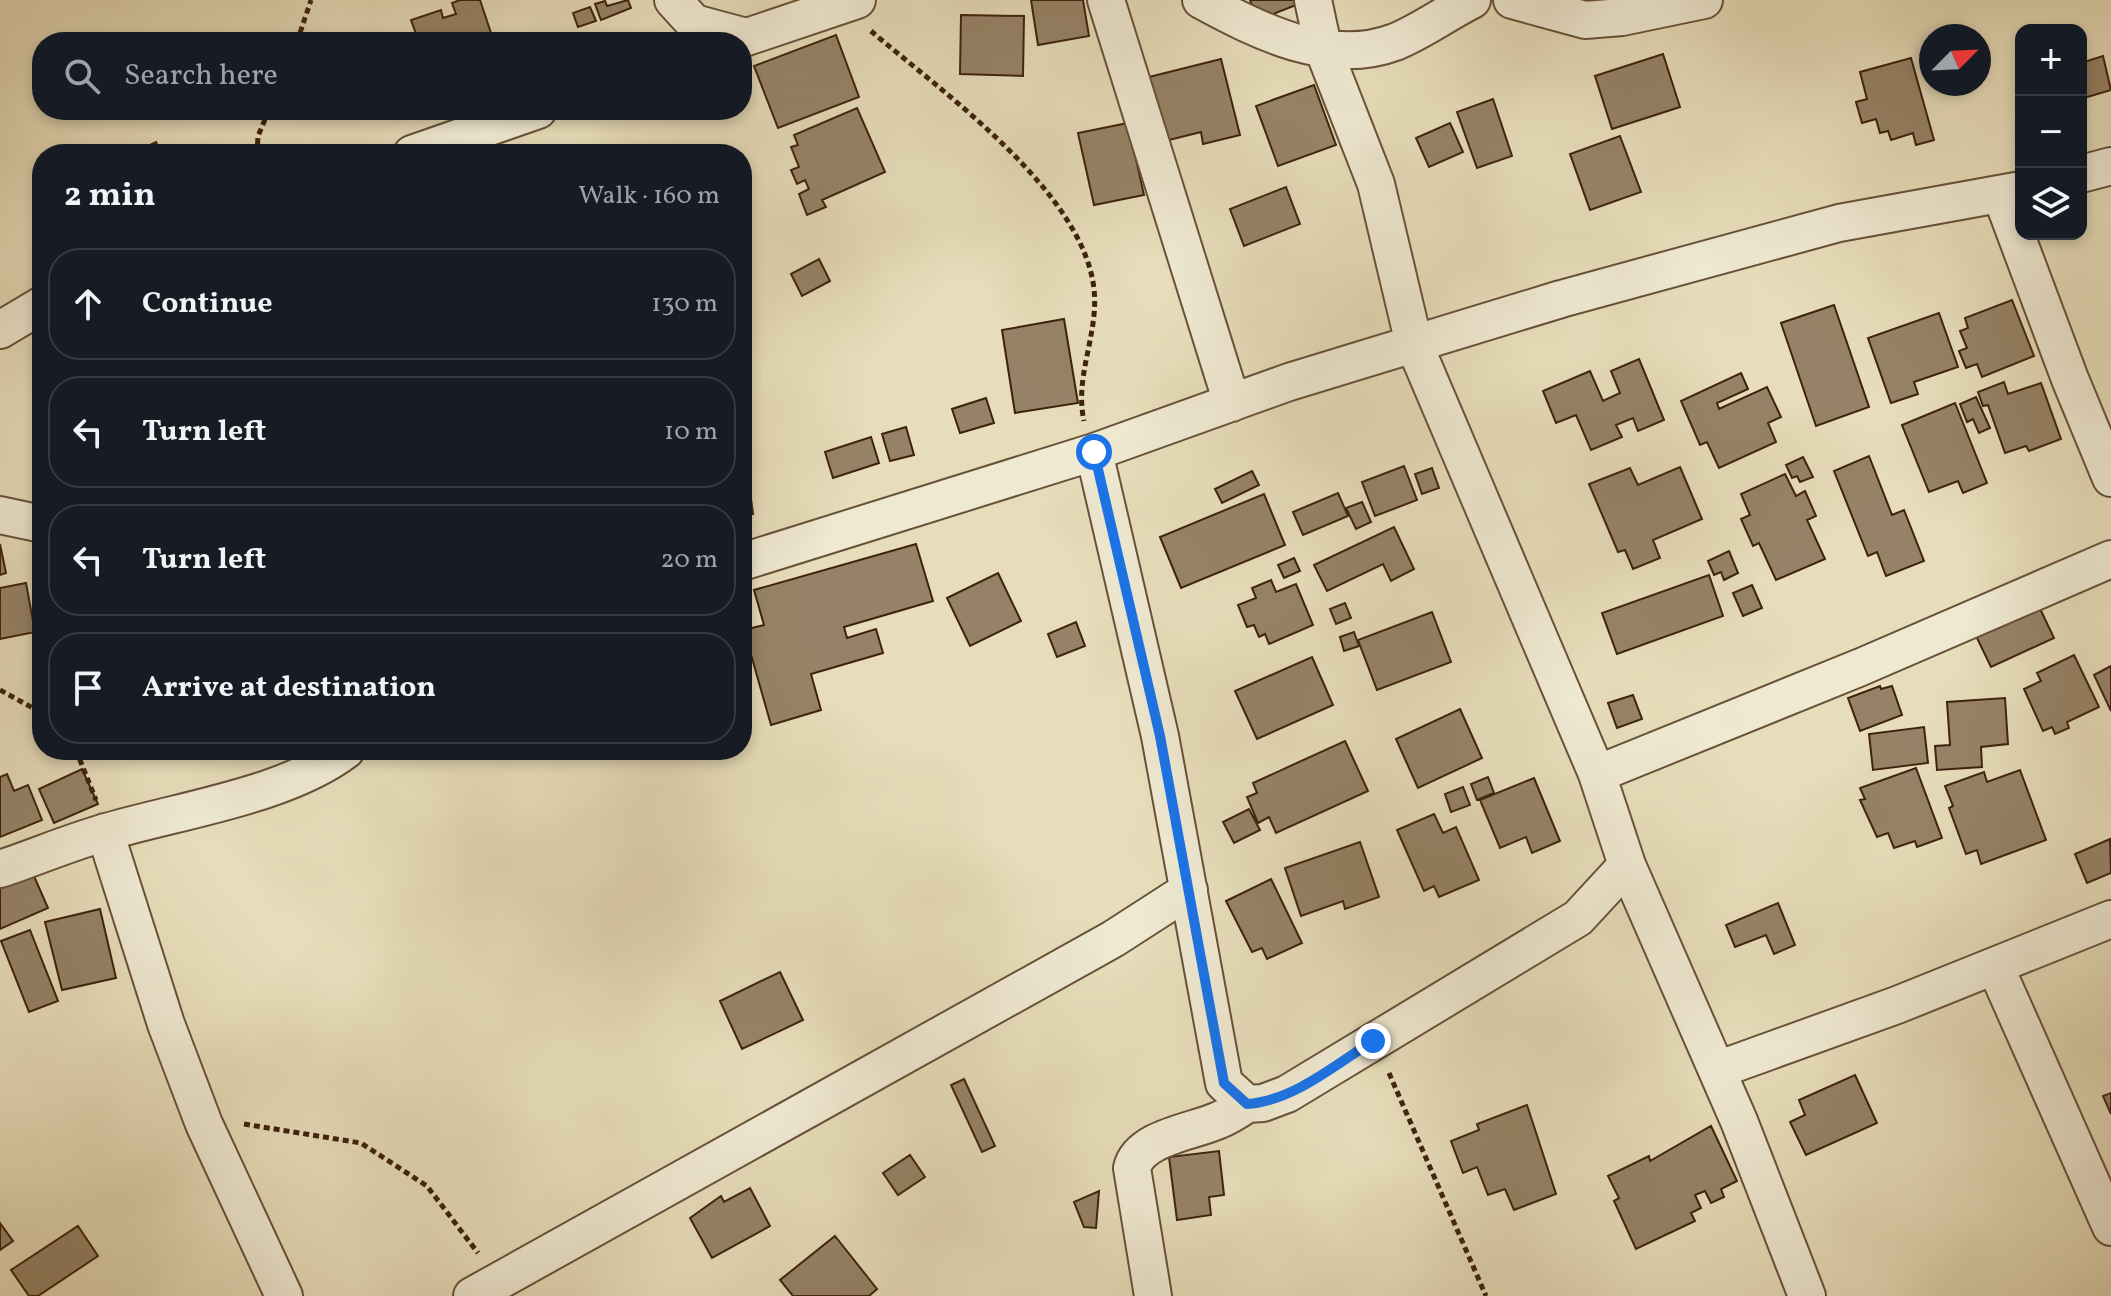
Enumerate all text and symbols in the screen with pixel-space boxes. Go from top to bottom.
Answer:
north arrow [1919,24,1991,96]
map controls [2015,24,2087,240]
button: + [2015,24,2087,96]
search box [32,32,752,120]
icon: search [60,54,104,98]
text: Search here [124,55,278,97]
button: − [2015,96,2087,168]
button: layers [2015,168,2087,240]
text: 2 min [64,173,156,220]
text: Walk · 160 m [578,178,720,214]
icon: ahead [66,282,110,326]
text: Continue [142,283,273,325]
text: 130 m [651,286,718,322]
icon: left [66,410,110,454]
text: Turn left [142,411,266,453]
text: 10 m [664,414,718,450]
route start [1076,434,1112,470]
icon: left [66,538,110,582]
text: Turn left [142,539,266,581]
text: 20 m [660,542,718,578]
icon: arrive [66,666,110,710]
text: Arrive at destination [142,667,436,709]
route end [1355,1023,1391,1059]

